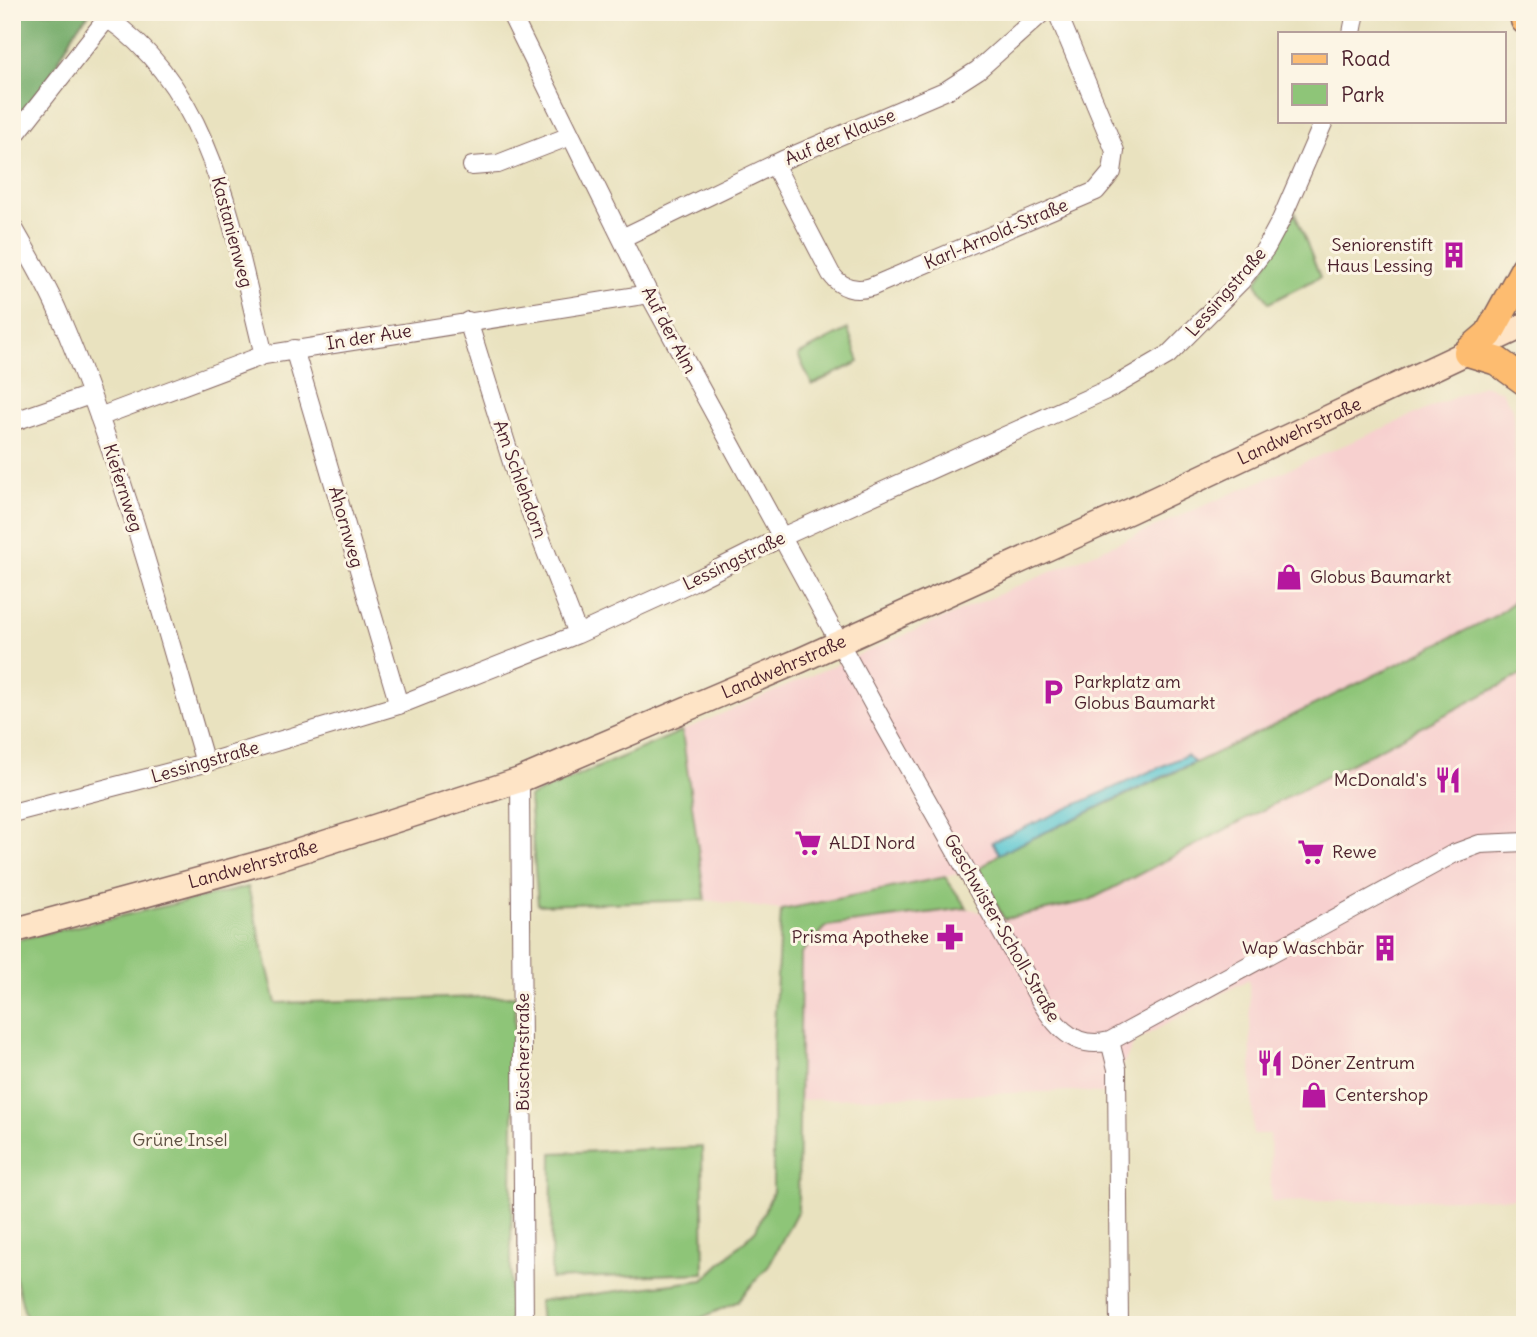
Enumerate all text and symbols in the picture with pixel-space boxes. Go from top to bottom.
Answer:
legend [1278,32,1506,122]
text: Road [1341,45,1390,72]
text: Park [1341,81,1384,108]
street label: Auf der Klause [781,103,899,170]
street label: Kastanienweg [207,174,258,290]
street label: Karl-Arnold-Straße [920,193,1071,274]
place label: Seniorenstift Haus Lessing [1327,233,1433,277]
building icon: Seniorenstift Haus Lessing [1439,240,1469,270]
street label: Lessingstraße [1181,242,1271,341]
street label: Auf der Alm [637,282,702,377]
street label: In der Aue [325,318,413,355]
street label: Landwehrstraße [1234,392,1365,470]
street label: Am Schlehdorn [488,417,552,541]
street label: Kiefernweg [98,441,149,535]
street label: Ahornweg [324,484,369,570]
street label: Lessingstraße [679,526,789,595]
shop icon: Globus Baumarkt [1274,562,1304,592]
place label: Globus Baumarkt [1310,565,1451,588]
street label: Landwehrstraße [718,629,849,704]
place label: Parkplatz am Globus Baumarkt [1074,670,1215,714]
parking icon: Parkplatz am Globus Baumarkt [1038,677,1068,707]
street label: Lessingstraße [148,735,261,788]
restaurant icon: McDonald's [1433,765,1463,795]
place label: McDonald's [1334,768,1427,791]
supermarket icon: ALDI Nord [793,828,823,858]
street label: Geschwister-Scholl-Straße [939,830,1066,1026]
place label: ALDI Nord [829,831,915,854]
street label: Landwehrstraße [185,834,320,893]
supermarket icon: Rewe [1296,837,1326,867]
place label: Rewe [1332,840,1377,863]
pharmacy icon: Prisma Apotheke [935,922,965,952]
place label: Prisma Apotheke [792,925,929,948]
building icon: Wap Waschbär [1370,933,1400,963]
place label: Wap Waschbär [1242,936,1365,959]
street label: Büscherstraße [511,993,534,1111]
restaurant icon: Döner Zentrum [1255,1048,1285,1078]
place label: Döner Zentrum [1291,1051,1415,1074]
shop icon: Centershop [1299,1080,1329,1110]
place label: Centershop [1335,1083,1428,1106]
park label: Grüne Insel [132,1128,228,1151]

